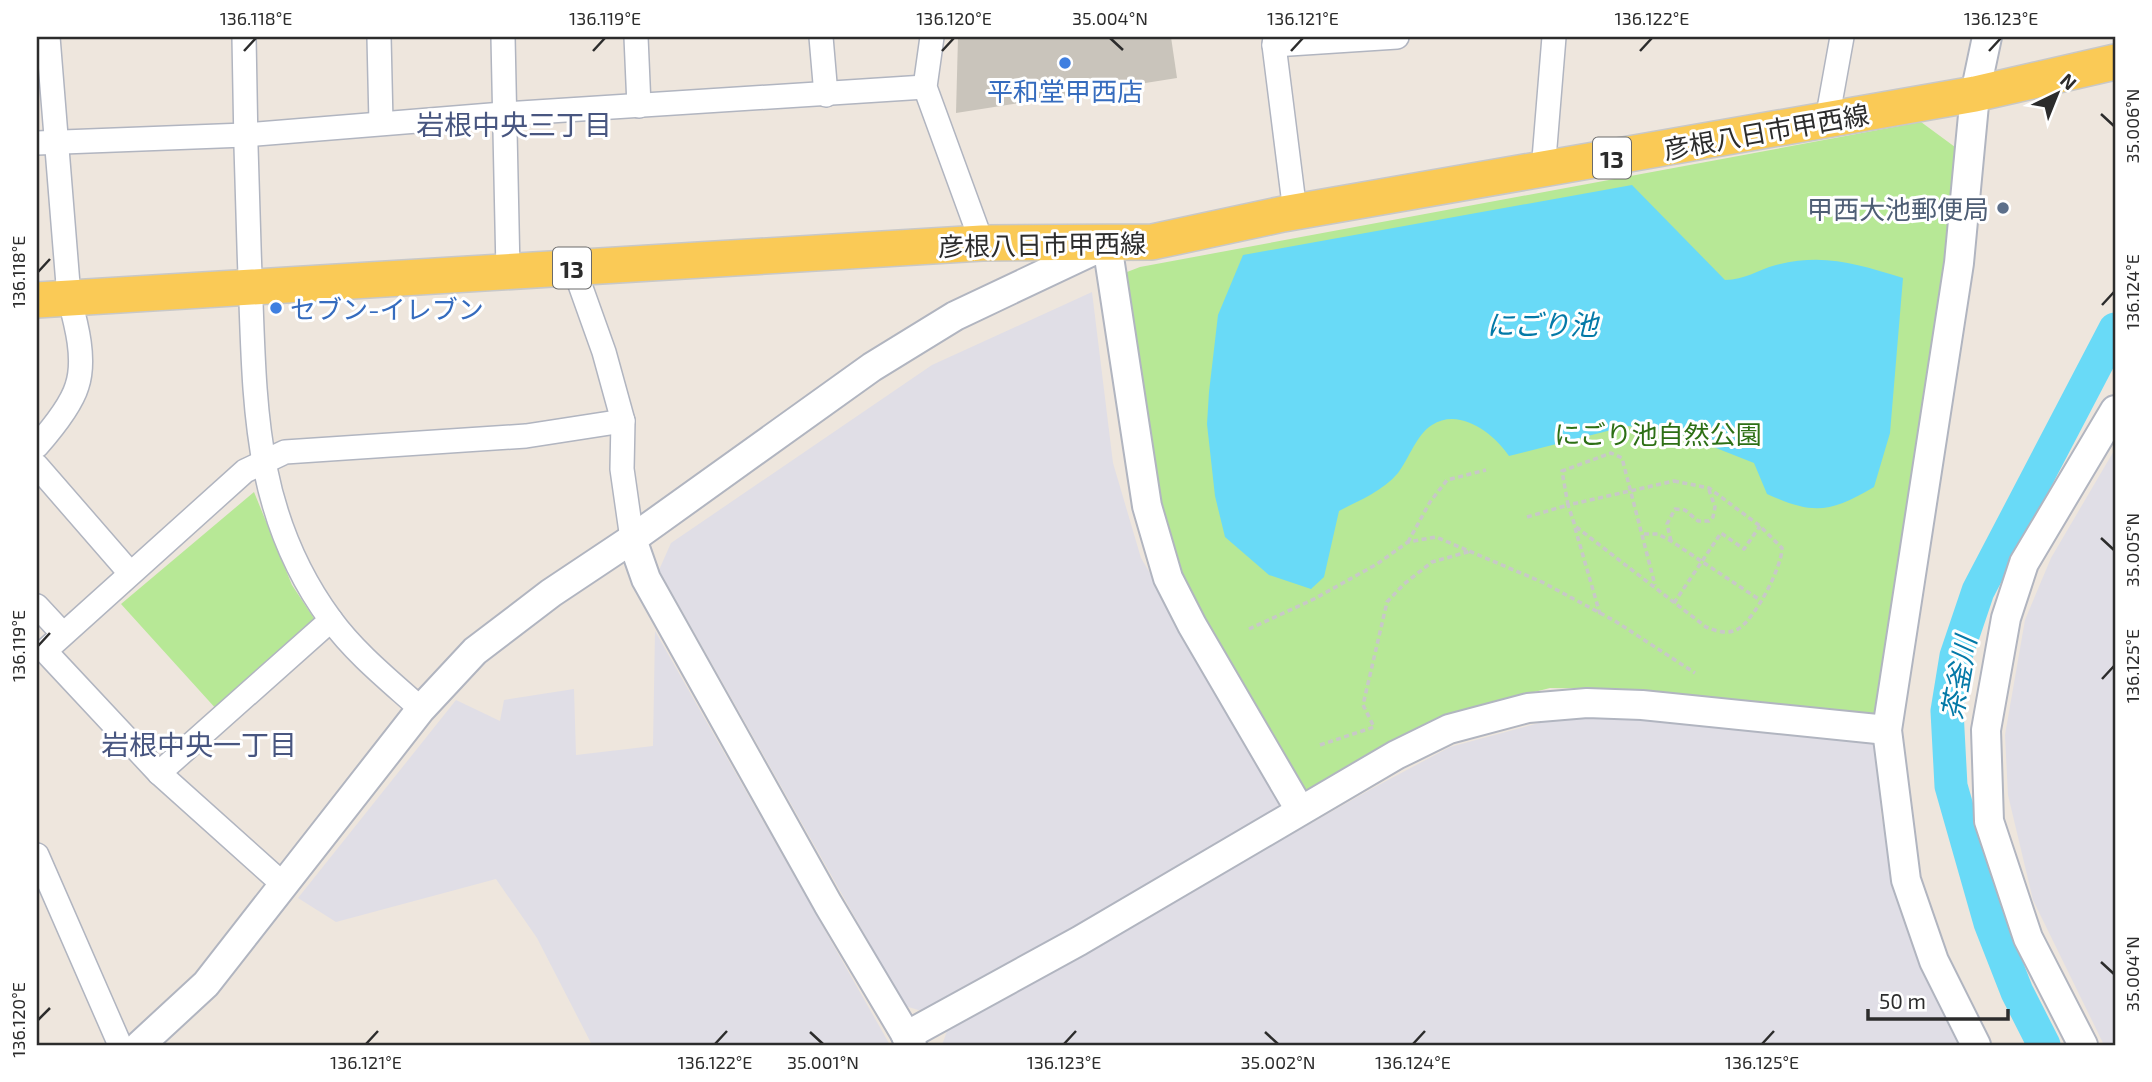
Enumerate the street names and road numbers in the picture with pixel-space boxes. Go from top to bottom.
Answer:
street label: 彦根八日市甲西線 [1661,98,1871,164]
road number: 13 [1593,138,1631,178]
street label: 彦根八日市甲西線 [938,227,1146,261]
road number: 13 [553,247,591,288]

